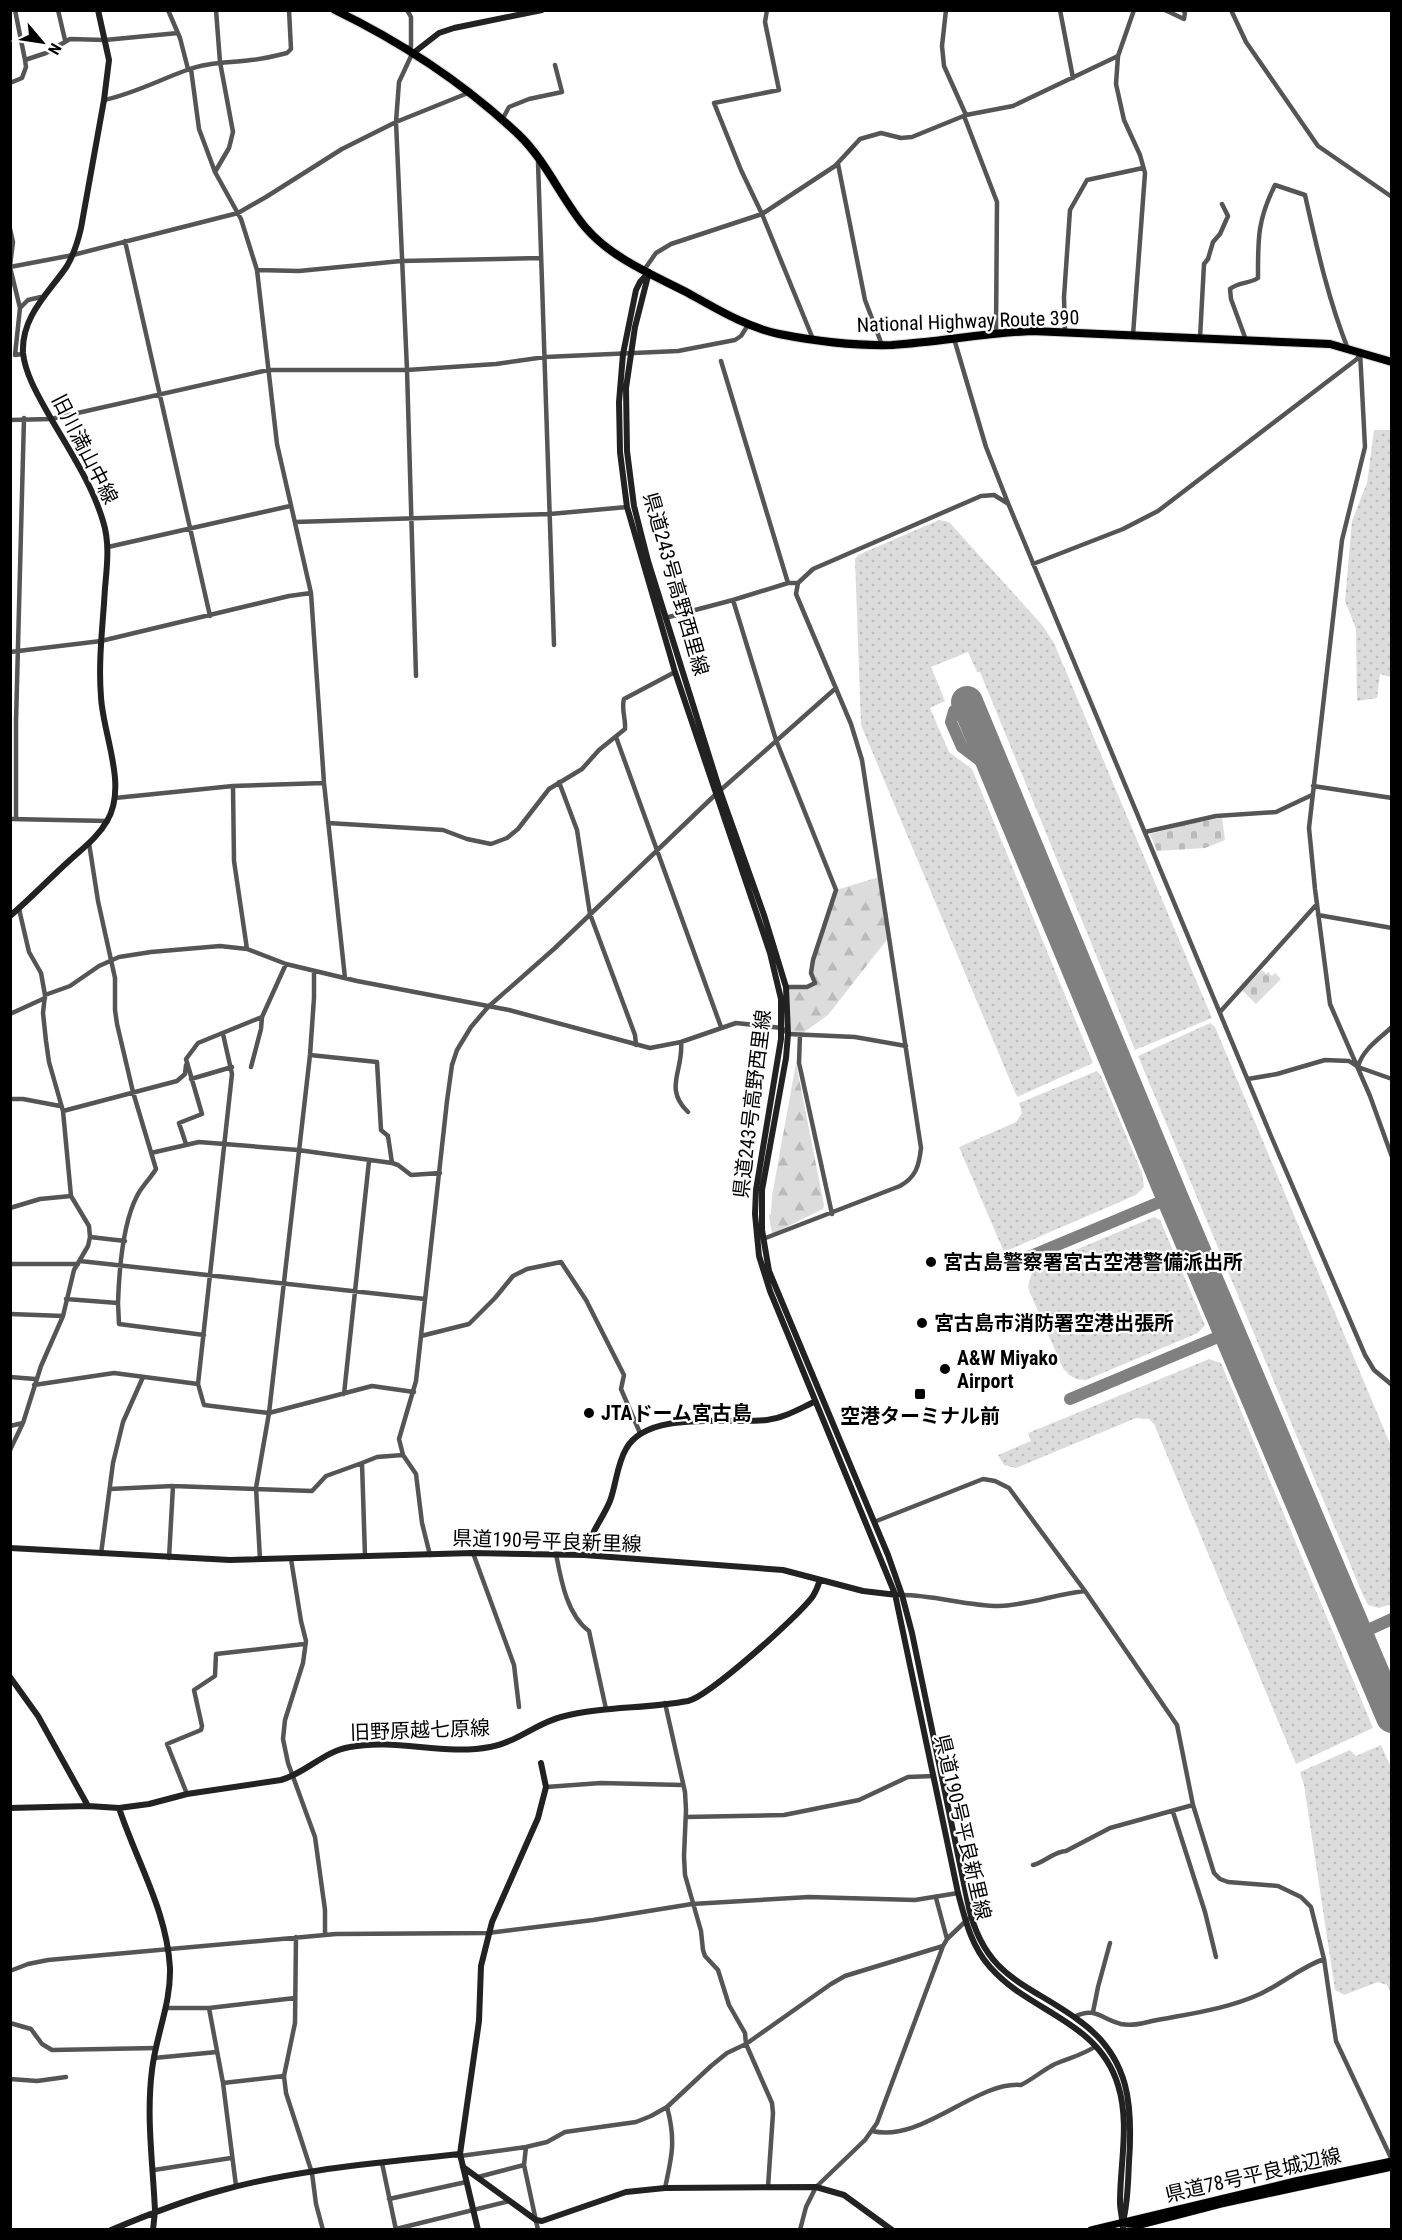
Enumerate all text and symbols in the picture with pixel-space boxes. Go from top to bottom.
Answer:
north arrow [12,12,72,72]
text: N [44,40,65,58]
street label: National Highway Route 390 [856,305,1080,337]
street label: 旧川満山中線 [47,390,123,508]
street label: 県道243号高野西里線 [638,490,714,678]
street label: 県道243号高野西里線 [729,1008,775,1200]
place label: 宮古島警察署宮古空港警備派出所 [943,1250,1243,1274]
marker: 宮古島警察署宮古空港警備派出所 [924,1255,938,1269]
place label: 宮古島市消防署空港出張所 [934,1311,1174,1335]
marker: 宮古島市消防署空港出張所 [915,1316,929,1330]
place label: A&W Miyako Airport [957,1346,1058,1393]
marker: A&W Miyako Airport [938,1362,952,1376]
marker: 空港ターミナル前 [913,1387,927,1401]
place label: JTAドーム宮古島 [601,1401,752,1425]
place label: 空港ターミナル前 [840,1404,1000,1428]
marker: JTAドーム宮古島 [582,1406,596,1420]
street label: 県道190号平良新里線 [452,1526,642,1556]
street label: 旧野原越七原線 [350,1716,490,1744]
street label: 県道190号平良新里線 [930,1732,996,1922]
street label: 県道78号平良城辺線 [1163,2143,1343,2207]

